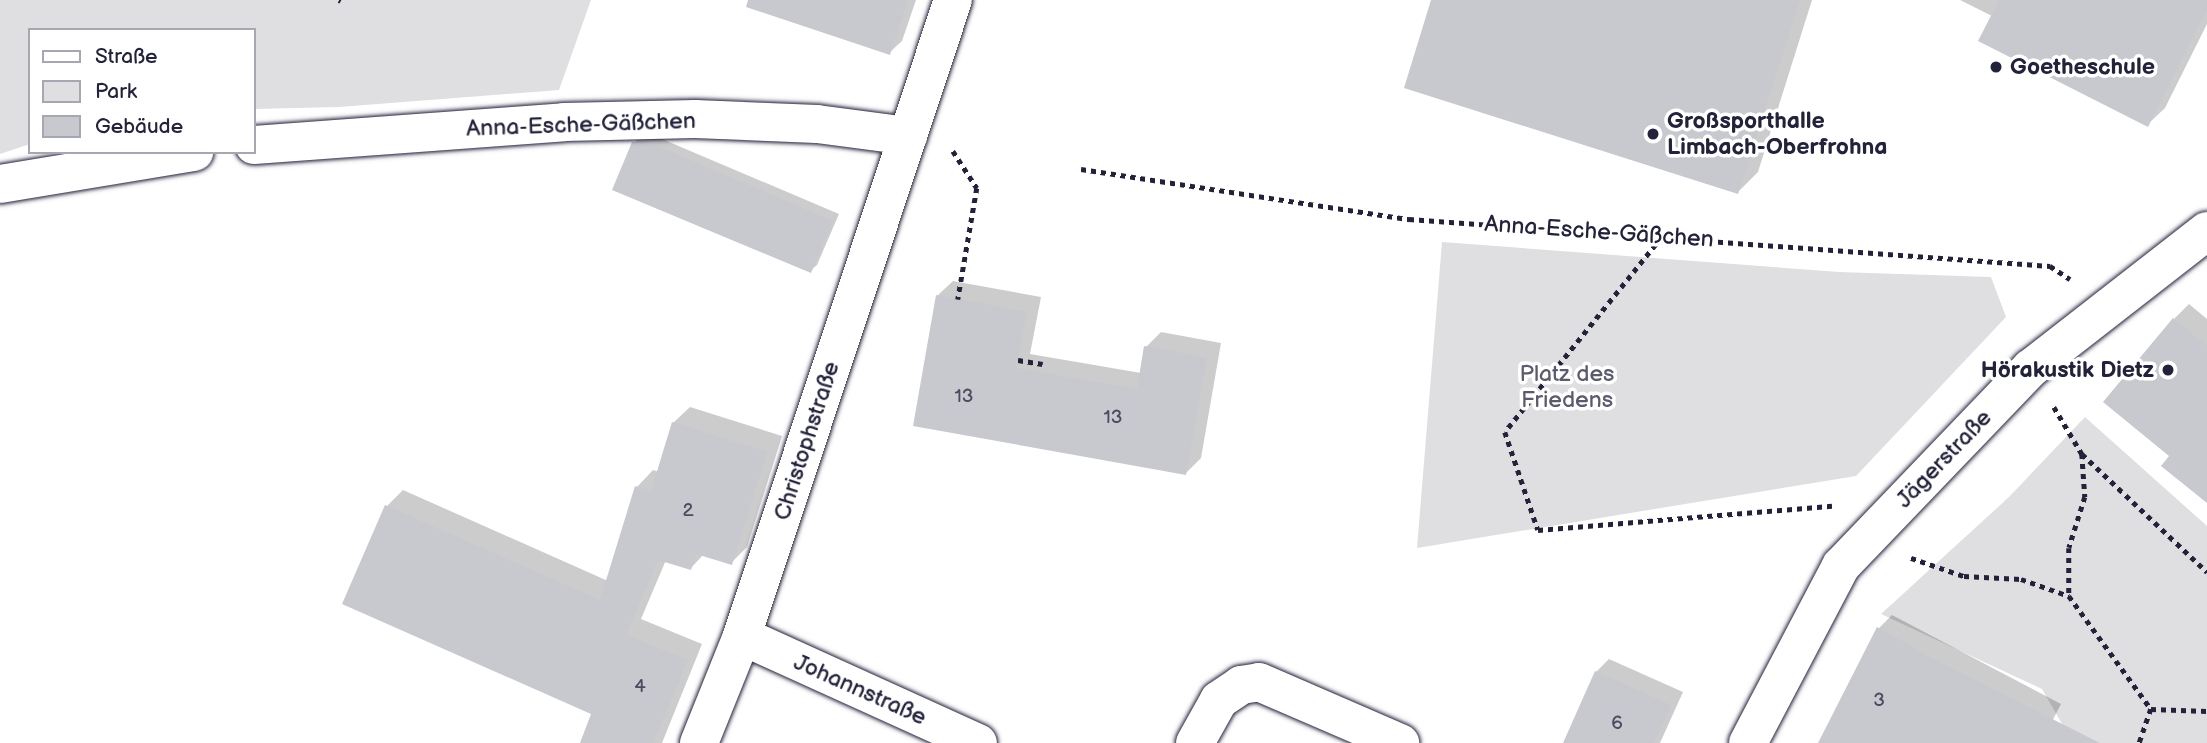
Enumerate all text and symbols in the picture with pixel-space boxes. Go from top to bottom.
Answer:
legend [28,28,256,154]
text: Straße [95,44,157,69]
place label: Goetheschule [2010,53,2155,81]
marker: Goetheschule [1988,59,2004,75]
text: Park [95,79,137,104]
street label: Anna-Esche-Gäßchen [466,107,696,143]
place label: Großsporthalle Limbach-Oberfrohna [1667,107,1887,161]
text: Gebäude [95,114,183,139]
marker: Großsporthalle Limbach-Oberfrohna [1645,126,1661,142]
street label: Anna-Esche-Gäßchen [1483,210,1715,254]
place label: Hörakustik Dietz [1981,356,2154,384]
street label: Christophstraße [768,358,846,524]
park label: Platz des Friedens [1520,360,1614,414]
marker: Hörakustik Dietz [2160,362,2176,378]
house number: 13 [954,386,974,408]
street label: Jägerstraße [1890,404,1998,514]
house number: 13 [1103,407,1123,429]
house number: 2 [682,500,694,522]
street label: Johannstraße [789,649,931,731]
house number: 4 [634,676,646,698]
house number: 3 [1873,690,1885,712]
house number: 6 [1611,713,1623,735]

